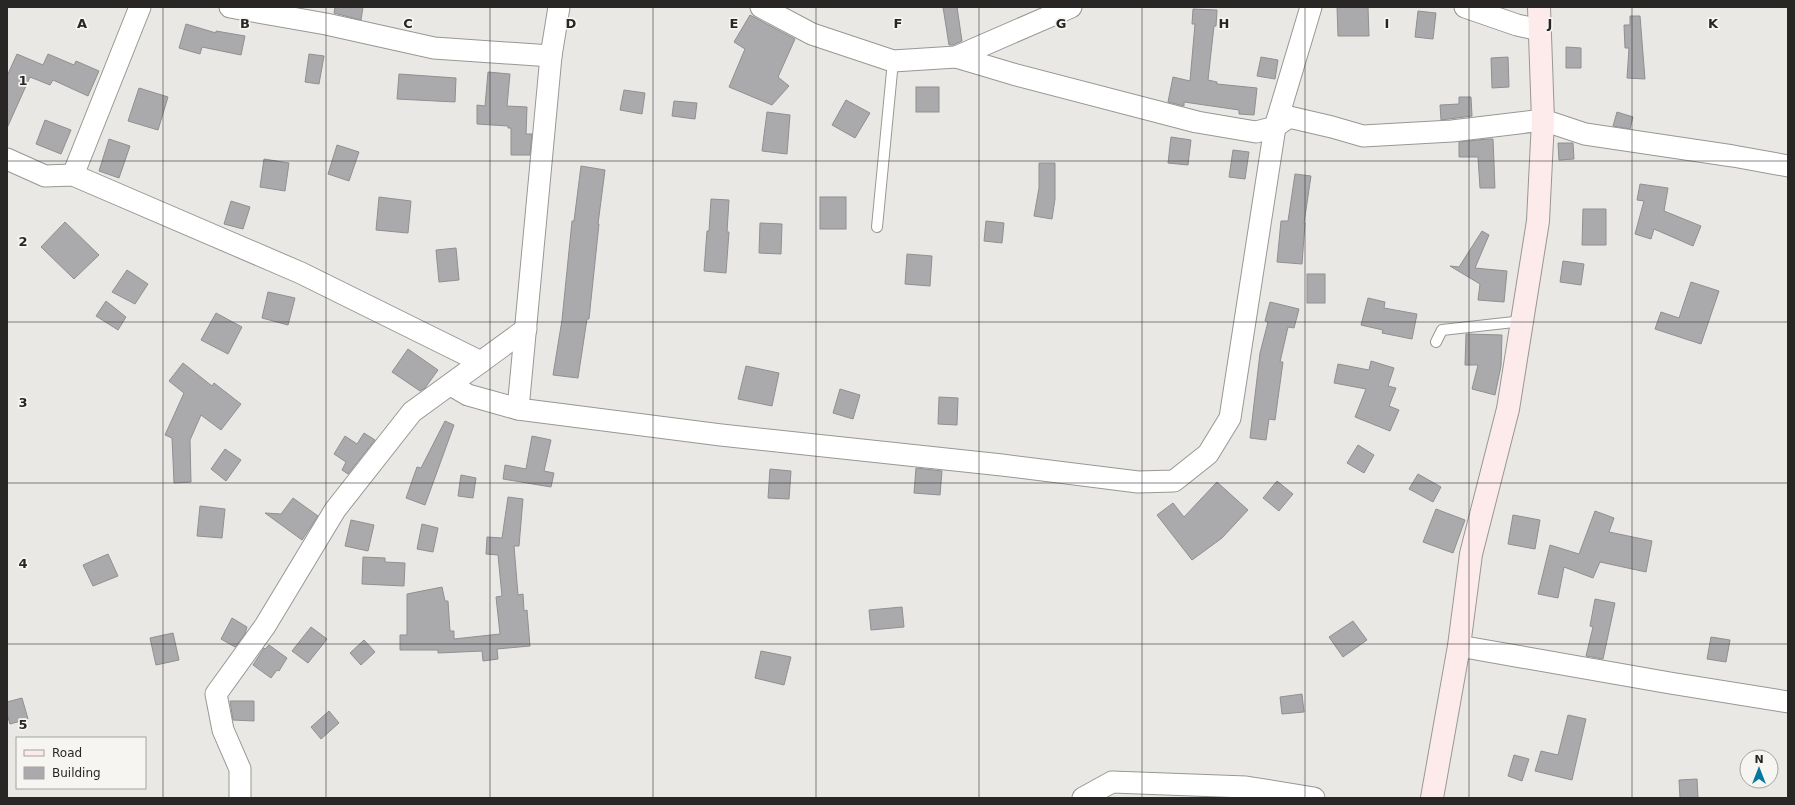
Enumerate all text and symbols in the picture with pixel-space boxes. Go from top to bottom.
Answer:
text: A [77,16,87,31]
text: B [240,16,250,31]
text: C [403,16,413,31]
text: D [566,16,577,31]
text: E [730,16,738,31]
text: F [894,16,902,31]
text: G [1056,16,1066,31]
text: H [1219,16,1229,31]
text: I [1385,16,1389,31]
text: J [1547,16,1552,31]
text: K [1708,16,1719,31]
text: 1 [18,73,28,88]
text: 2 [18,234,28,249]
text: 3 [18,395,28,410]
text: 4 [18,556,28,571]
text: 5 [18,717,28,732]
legend [16,737,146,789]
text: Road [52,746,82,760]
north arrow [1739,749,1779,789]
text: N [1754,753,1764,766]
text: Building [52,766,101,780]

